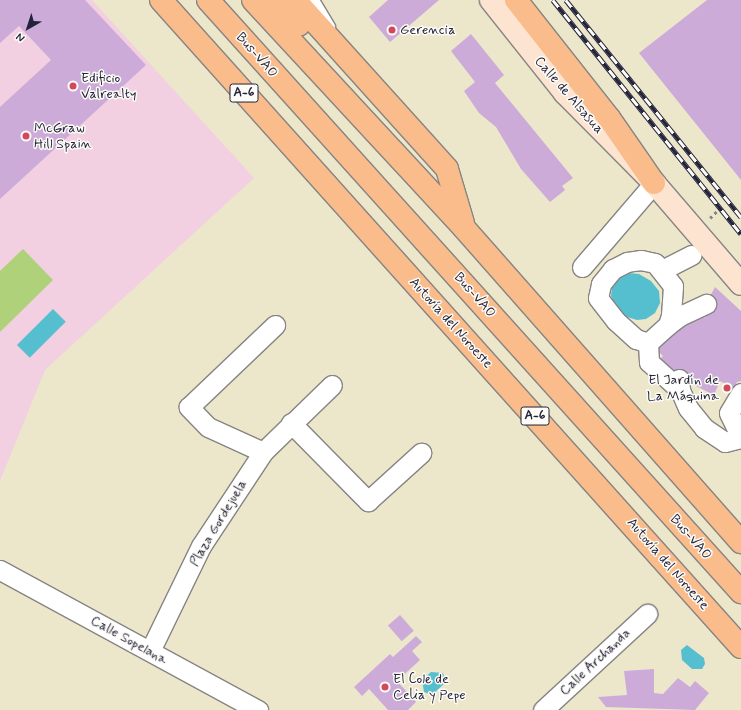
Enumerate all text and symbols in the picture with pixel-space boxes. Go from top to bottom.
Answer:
north arrow [8,8,48,48]
place label: Gerencia [400,22,455,38]
marker: Gerencia [387,25,397,35]
street label: Bus-VAO [232,29,282,81]
text: N [13,30,28,45]
street label: Calle de Alsasua [531,53,607,137]
place label: Edificio Valrealty [81,70,136,102]
marker: Edificio Valrealty [68,81,78,91]
road number: A-6 [229,82,259,104]
place label: McGraw Hill Spain [34,120,92,152]
marker: McGraw Hill Spain [21,131,31,141]
street label: Bus-VAO [450,269,500,321]
street label: Autovía del Noroeste [405,274,497,372]
place label: El Jardín de La Máquina [647,372,719,404]
marker: El Jardín de La Máquina [722,383,732,393]
road number: A-6 [520,405,550,427]
street label: Plaza Gordejuela [185,476,251,570]
street label: Bus-VAO [666,511,716,563]
street label: Autovía del Noroeste [623,514,713,614]
street label: Calle Sopelana [88,612,170,668]
street label: Calle Archanda [556,625,634,699]
place label: El Cole de Celia y Pepe [393,671,466,704]
marker: El Cole de Celia y Pepe [380,682,390,692]

